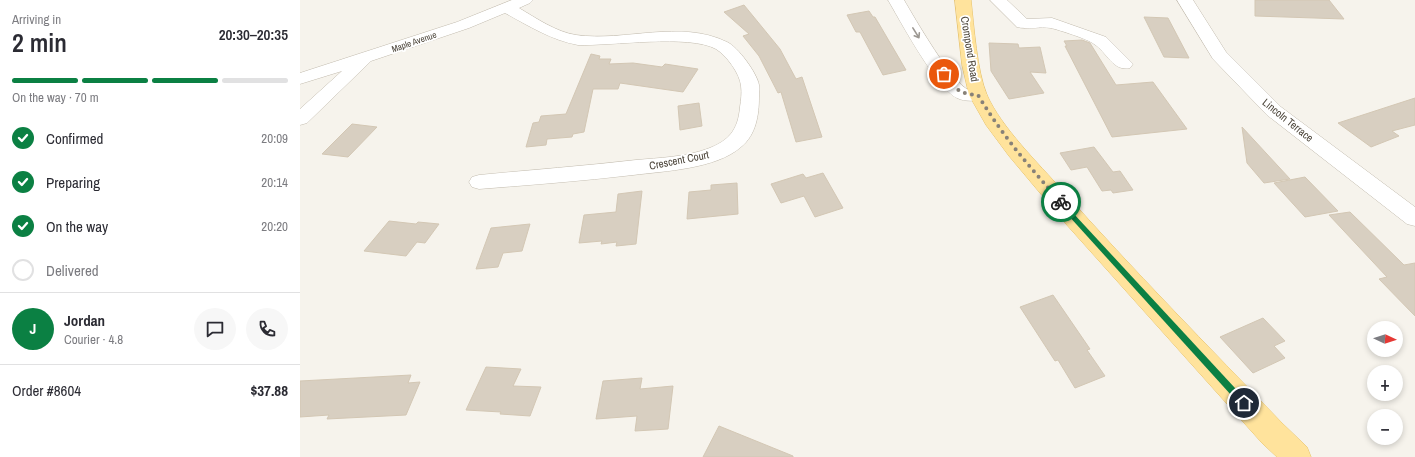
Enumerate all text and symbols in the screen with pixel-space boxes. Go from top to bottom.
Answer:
text: Arriving in [12,11,61,28]
street label: Crompond Road [958,15,982,83]
text: 20:30–20:35 [219,24,288,45]
text: 2 min [12,25,67,60]
one-way arrow [913,27,921,39]
street label: Maple Avenue [390,29,438,55]
pin [927,57,961,91]
icon: bag [933,63,955,85]
text: On the way · 70 m [12,89,99,106]
street label: Lincoln Terrace [1260,95,1316,145]
icon: check [12,127,34,149]
text: Confirmed [46,128,103,149]
text: 20:09 [261,130,288,147]
street label: Crescent Court [648,147,711,173]
icon: check [12,171,34,193]
text: Preparing [46,172,100,193]
text: 20:14 [261,174,288,191]
courier [1041,182,1081,222]
icon: bike [1050,191,1072,213]
icon: check [12,215,34,237]
text: On the way [46,216,108,237]
text: 20:20 [261,218,288,235]
text: Delivered [46,260,99,281]
button: chat [194,308,236,350]
button: phone [246,308,288,350]
text: Jordan [64,310,105,331]
text: J [30,318,36,339]
north arrow [1367,321,1403,357]
map controls [1367,321,1403,445]
text: Courier · 4.8 [64,331,123,348]
button: + [1367,365,1403,401]
text: Order #8604 [12,380,81,401]
text: $37.88 [250,380,288,401]
pin [1227,386,1261,420]
icon: home [1233,392,1255,414]
button: − [1367,409,1403,445]

